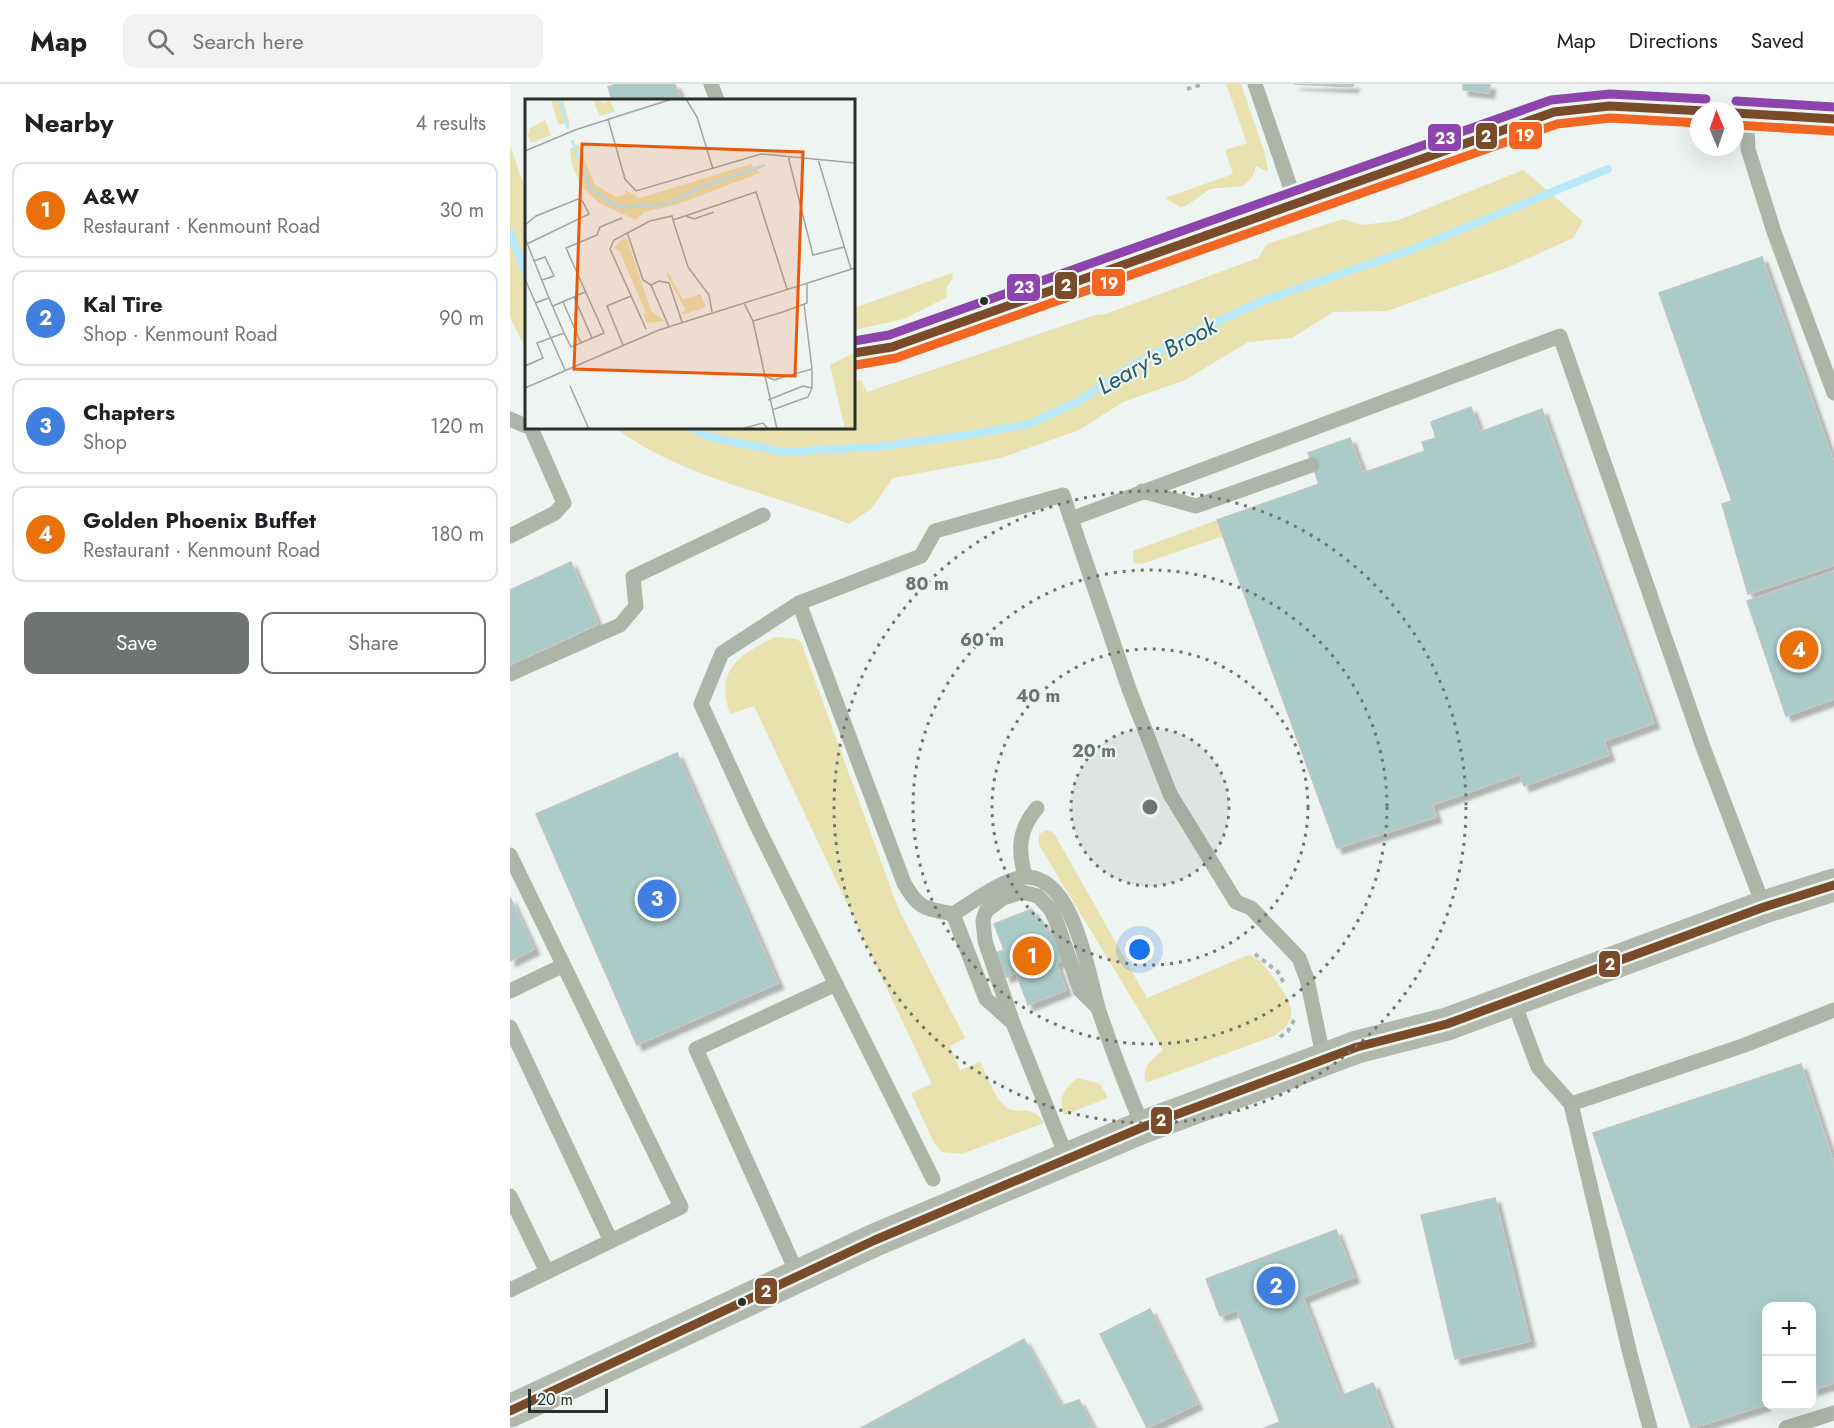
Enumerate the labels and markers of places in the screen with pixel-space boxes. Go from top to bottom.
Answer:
unlabelled marker [978,295,990,307]
pin: 4 [1780,628,1818,672]
centre of rings [1140,797,1160,817]
pin: 3 [638,876,676,922]
pin: 1 [1012,934,1052,978]
pin: 2 [1256,1264,1296,1308]
unlabelled marker [736,1296,748,1308]

